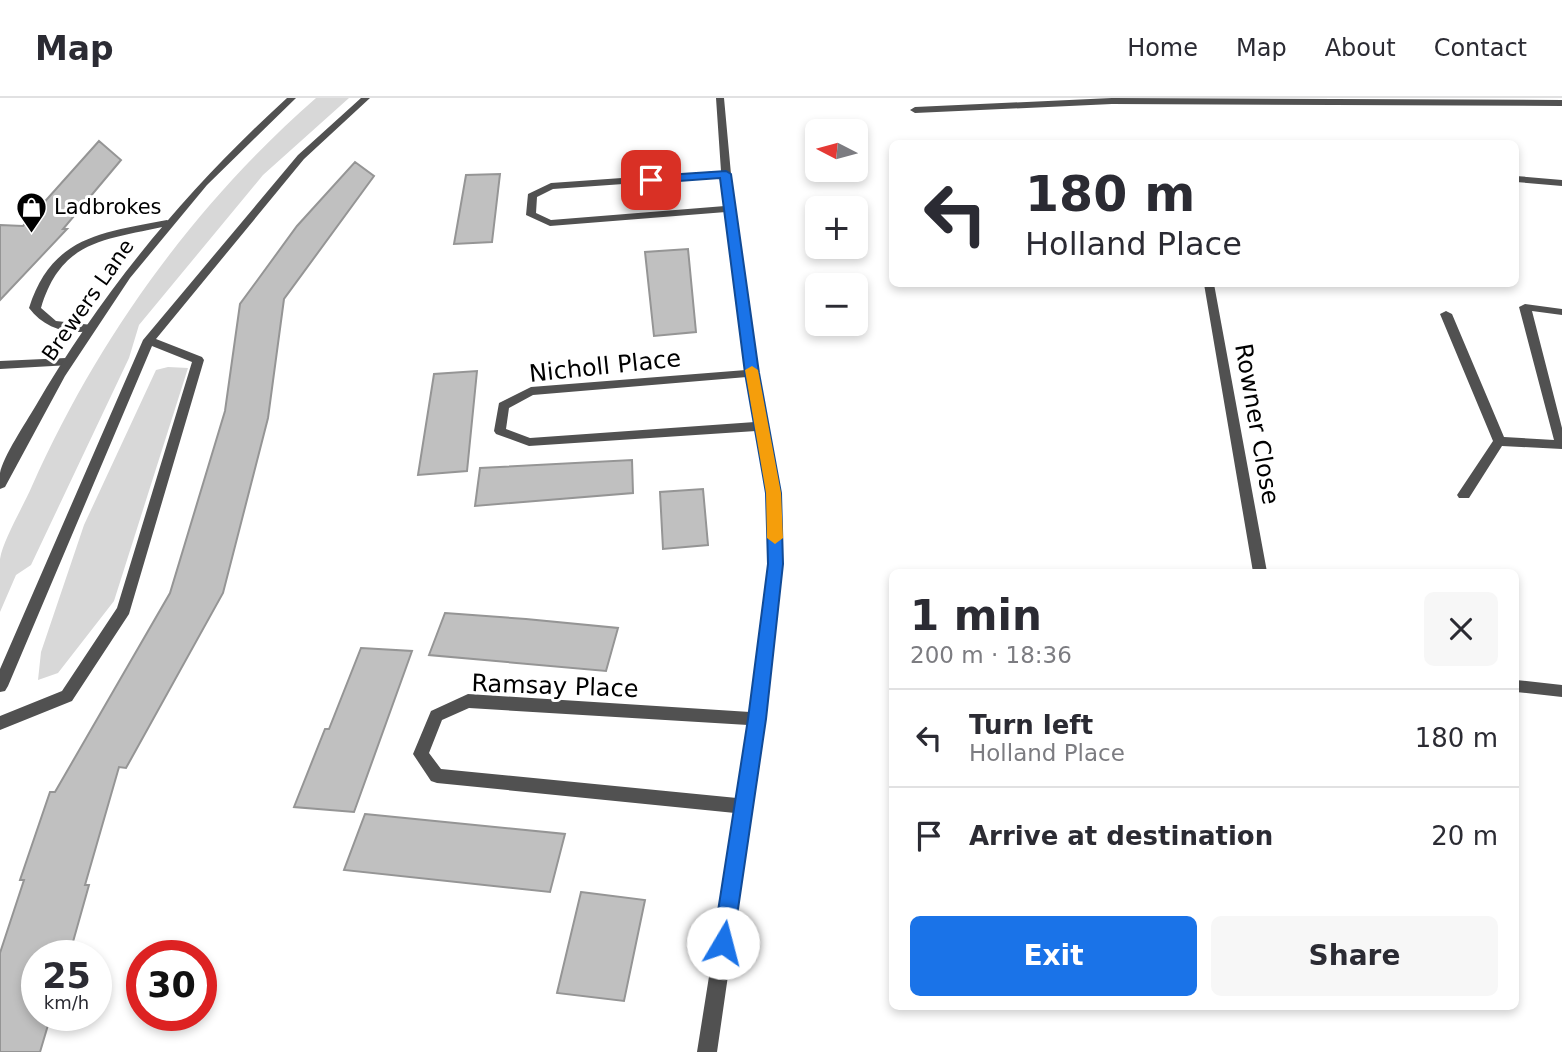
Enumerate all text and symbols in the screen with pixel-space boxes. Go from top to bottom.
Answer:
text: Map [35,29,114,68]
text: Home [1127,34,1198,62]
text: Map [1236,34,1287,62]
text: About [1325,34,1396,62]
text: Contact [1434,34,1527,62]
north arrow [805,119,868,182]
map controls [805,119,868,336]
pin [621,150,681,210]
icon: arrive [632,161,670,199]
text: 180 m [1025,166,1195,223]
icon: left [910,168,1001,259]
shop icon: Ladbrokes [14,190,48,234]
place label: Ladbrokes [54,195,162,219]
button: + [805,196,868,259]
text: Holland Place [1025,225,1242,263]
street label: Brewers Lane [37,235,139,365]
button: − [805,273,868,336]
street label: Rowner Close [1229,341,1285,507]
street label: Nicholl Place [528,344,682,388]
text: 1 min [910,591,1042,640]
button: close [1424,592,1498,666]
text: 200 m · 18:36 [910,642,1072,668]
street label: Ramsay Place [471,669,639,703]
text: Turn left [969,710,1093,740]
icon: left [910,719,948,757]
text: 180 m [1415,723,1498,753]
text: Holland Place [969,740,1125,766]
icon: arrive [910,817,948,855]
text: Arrive at destination [969,821,1273,851]
text: 20 m [1431,821,1498,851]
position arrow [686,906,760,980]
button: Exit [910,916,1197,996]
button: Share [1211,916,1498,996]
speed limit sign: 30 [126,940,217,1031]
text: 25 [42,956,91,996]
text: km/h [44,992,89,1013]

